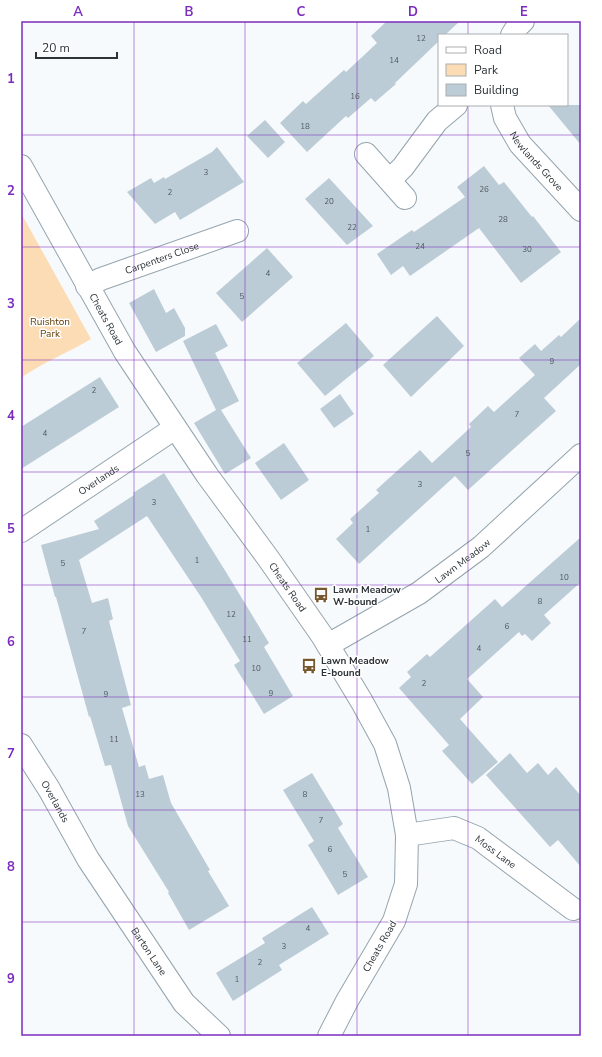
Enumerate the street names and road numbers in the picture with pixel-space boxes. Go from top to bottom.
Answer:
street label: Newlands Grove [506,129,566,194]
street label: Carpenters Close [123,239,201,278]
street label: Cheats Road [85,291,126,348]
street label: Overlands [76,461,122,499]
street label: Lawn Meadow [432,535,494,587]
street label: Cheats Road [265,560,309,615]
street label: Overlands [37,778,72,825]
street label: Moss Lane [472,832,519,872]
street label: Cheats Road [360,918,400,975]
street label: Barton Lane [128,925,170,978]

